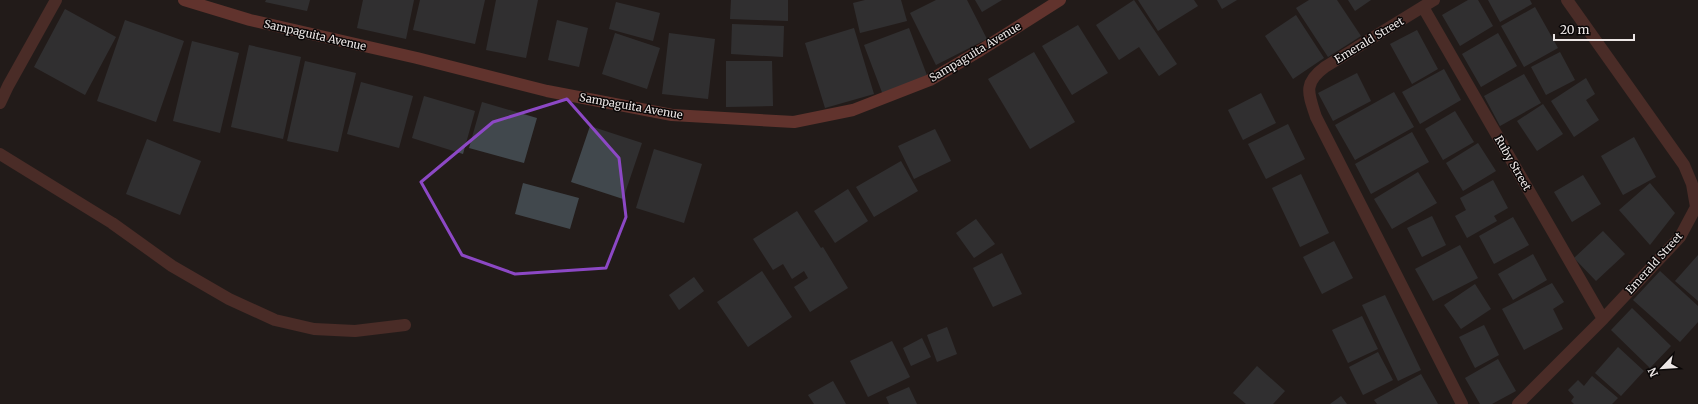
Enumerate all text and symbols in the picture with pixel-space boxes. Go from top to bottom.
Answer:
street label: Emerald Street [1332,13,1407,66]
street label: Sampaguita Avenue [262,16,368,54]
scale bar [1554,16,1634,42]
street label: Sampaguita Avenue [927,19,1024,85]
text: 20 m [1560,22,1589,37]
street label: Sampaguita Avenue [578,90,684,122]
street label: Ruby Street [1492,133,1535,194]
street label: Emerald Street [1623,229,1686,297]
north arrow [1642,348,1682,388]
text: N [1645,365,1661,379]

